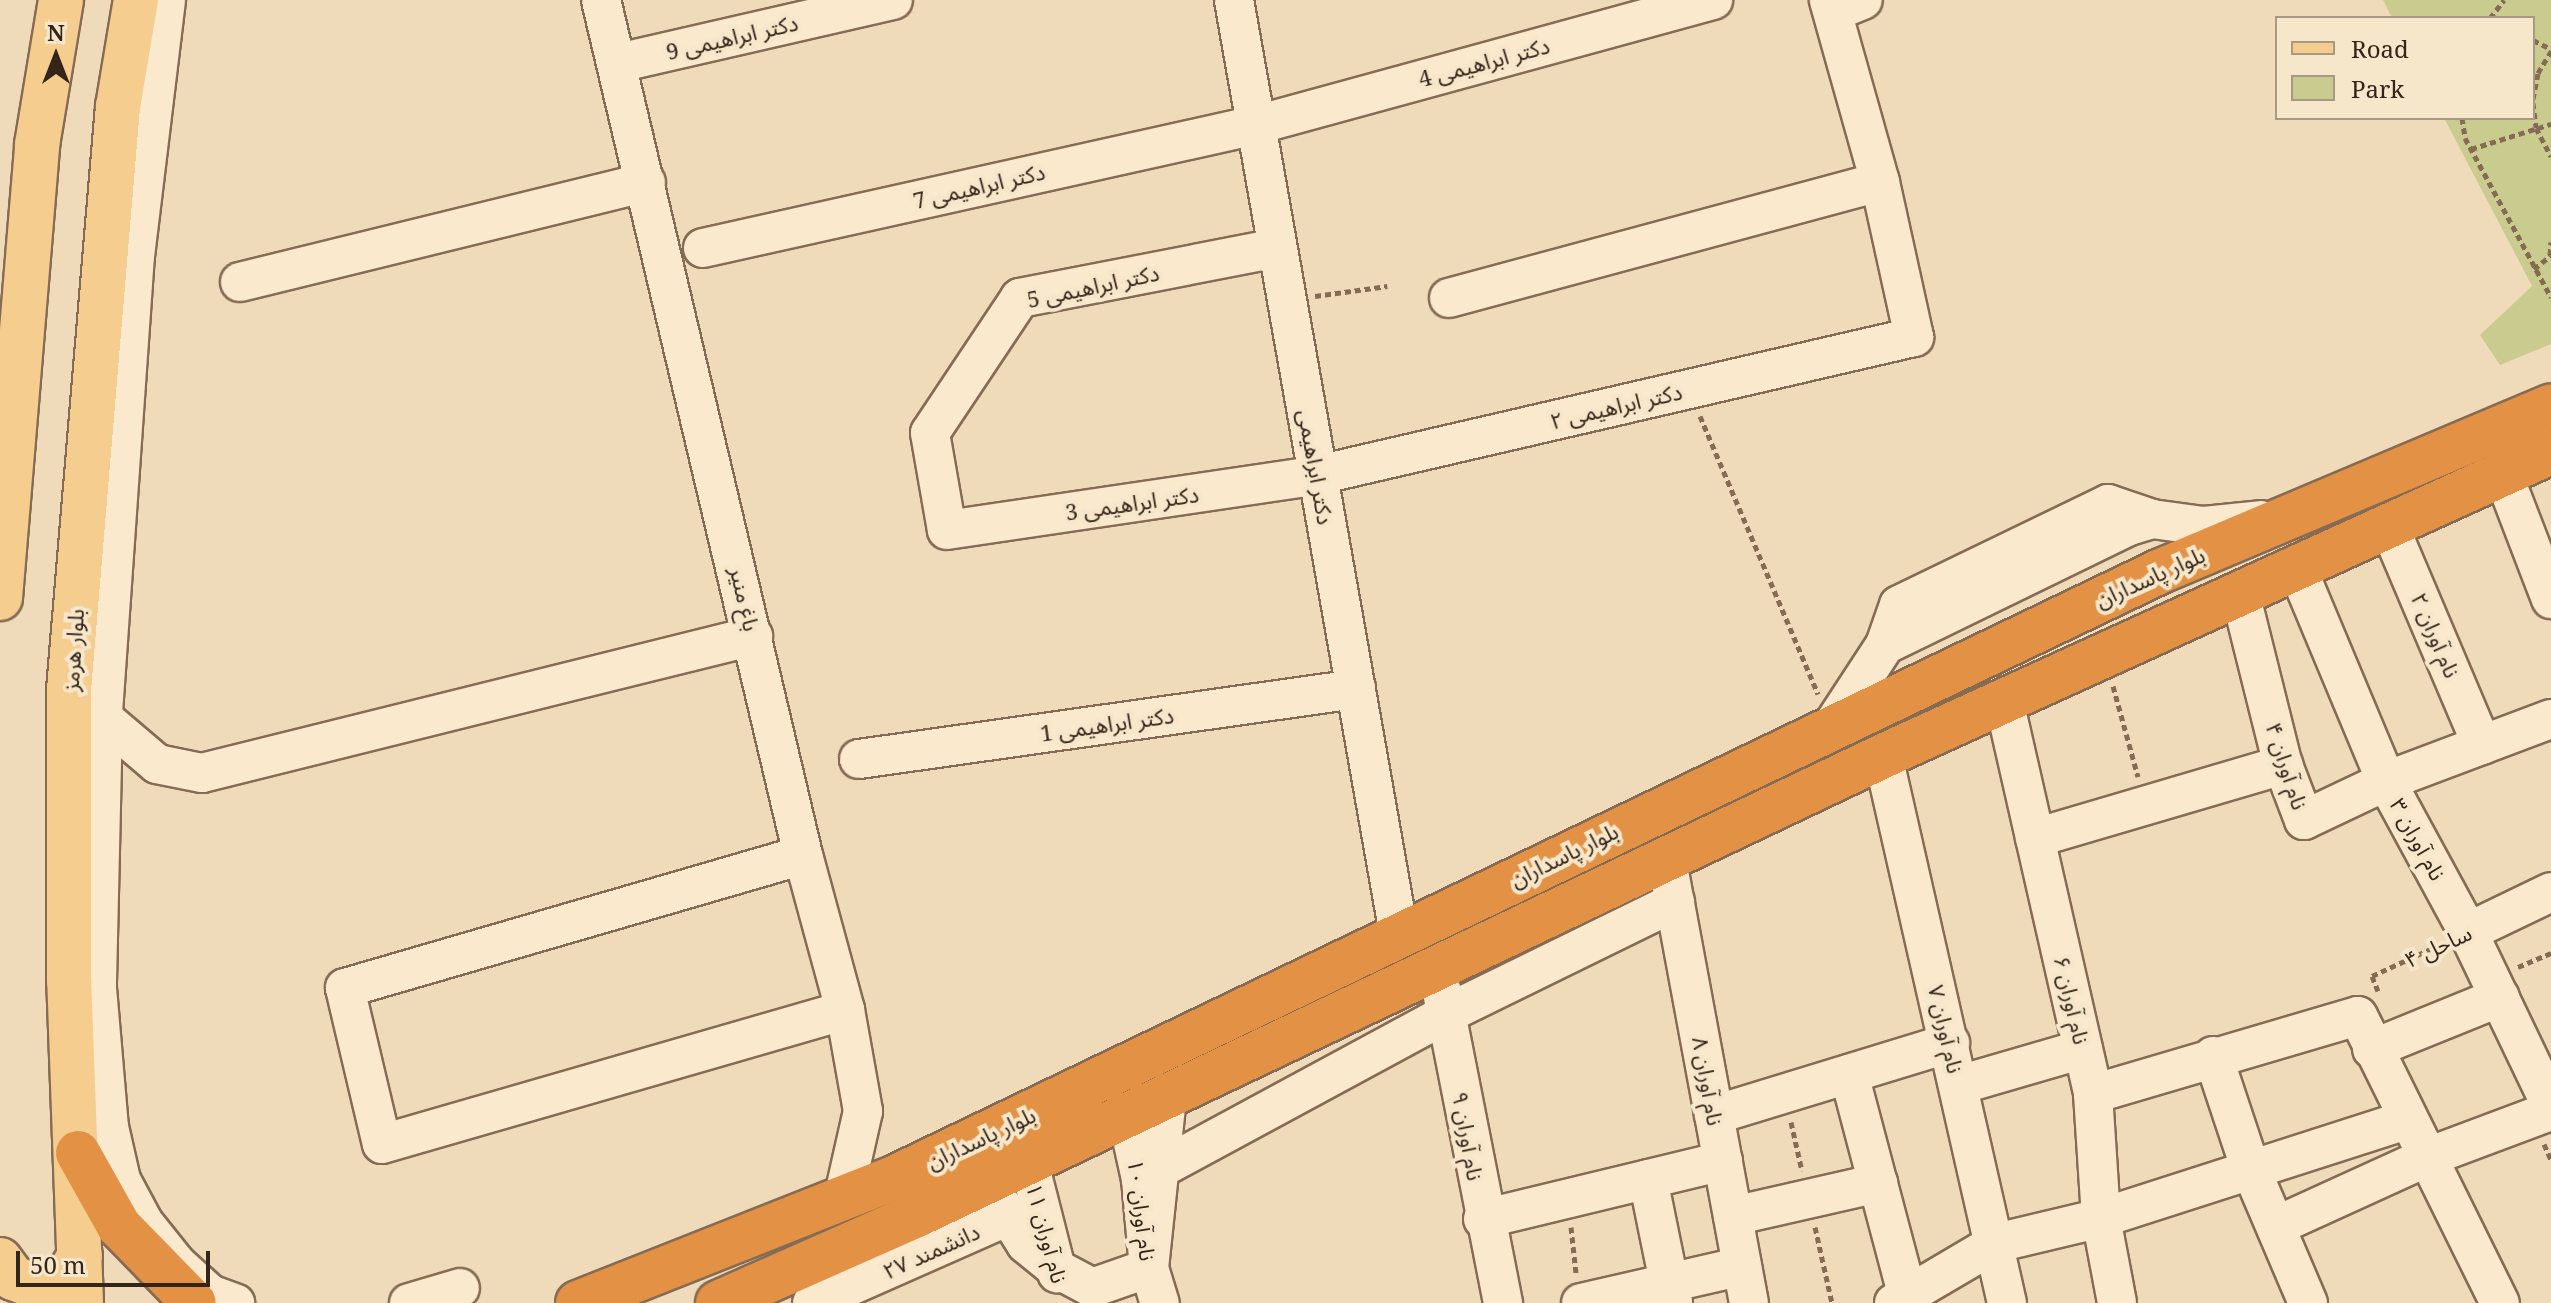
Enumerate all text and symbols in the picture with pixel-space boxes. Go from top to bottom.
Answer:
street label: دکتر ابراهیمی 9 [664,9,800,65]
north arrow [16,16,96,96]
legend [2275,16,2535,120]
text: N [47,17,65,47]
street label: دکتر ابراهیمی 4 [1416,32,1552,92]
text: Road [2351,32,2409,65]
text: Park [2351,72,2404,105]
street label: دکتر ابراهیمی 7 [911,158,1047,214]
street label: دکتر ابراهیمی 5 [1024,259,1162,313]
street label: دکتر ابراهیمی ۲ [1547,378,1685,434]
street label: دکتر ابراهیمی [1293,407,1339,527]
street label: دکتر ابراهیمی 3 [1064,481,1200,525]
street label: بلوار پاسداران [2091,541,2209,613]
street label: باغ منیر [725,564,765,634]
street label: نام آوران ۲ [2406,588,2466,682]
street label: بلوار هرمز [57,608,89,692]
street label: دکتر ابراهیمی 1 [1039,702,1175,746]
street label: نام آوران ۴ [2261,719,2313,813]
street label: نام آوران ۳ [2385,793,2451,885]
street label: بلوار پاسداران [1506,818,1622,892]
street label: ساحل ۴ [2400,919,2476,973]
street label: نام آوران ۶ [2049,953,2095,1047]
street label: نام آوران ۷ [1923,982,1969,1076]
street label: نام آوران ۸ [1687,1034,1729,1128]
street label: نام آوران ۹ [1447,1089,1489,1183]
street label: بلوار پاسداران [922,1101,1040,1175]
street label: نام آوران ۱۰ [1123,1158,1161,1262]
street label: نام آوران ۱۱ [1021,1180,1073,1286]
street label: دانشمند ۲۷ [878,1218,984,1284]
scale bar [20,1235,214,1285]
text: 50 m [30,1248,86,1281]

